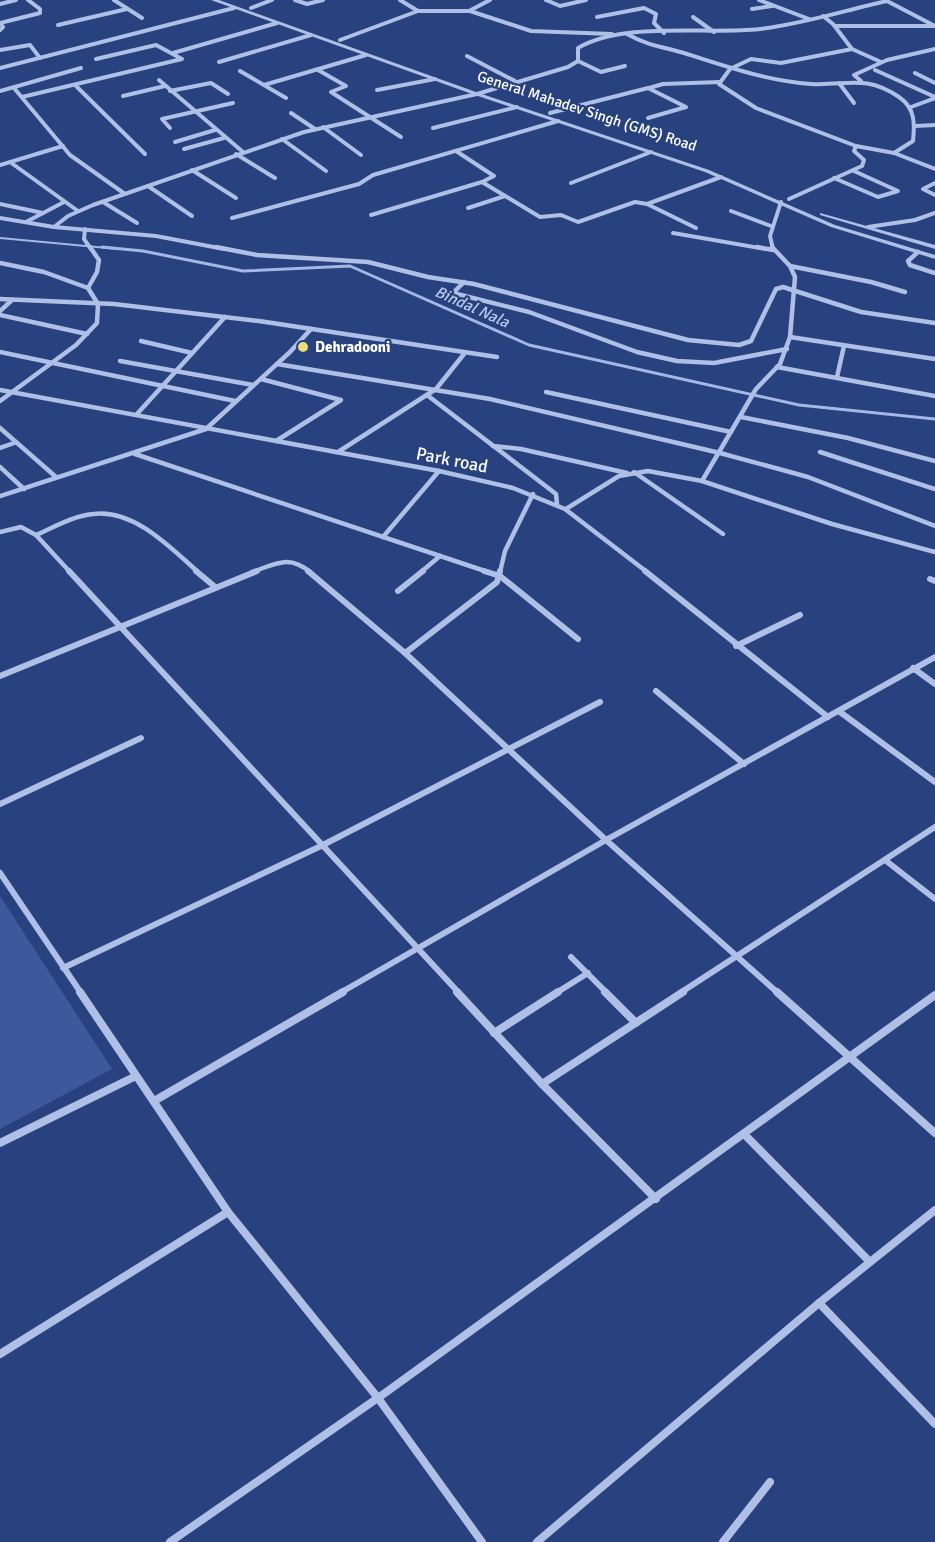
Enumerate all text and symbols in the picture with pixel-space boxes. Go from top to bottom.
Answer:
street label: General Mahadev Singh (GMS) Road [475,67,699,155]
water label: Bindal Nala [432,282,513,333]
place label: Dehradooni [315,338,390,356]
marker: Dehradooni [296,340,310,354]
street label: Park road [414,442,490,478]

